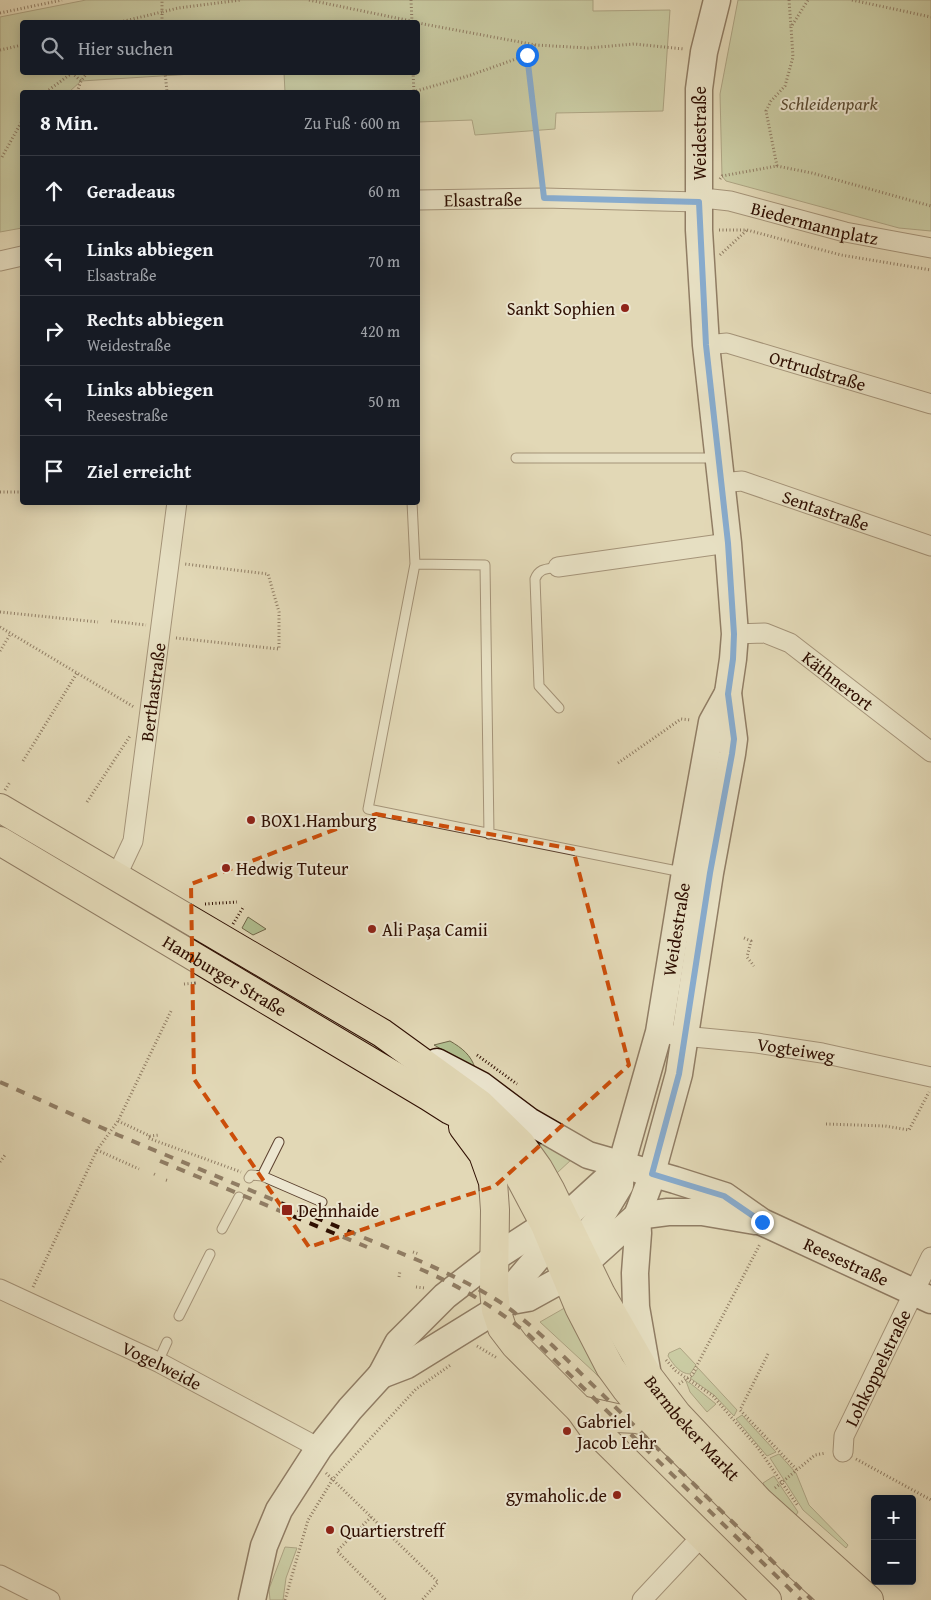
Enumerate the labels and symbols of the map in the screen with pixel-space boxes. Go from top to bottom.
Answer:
route start [516,44,539,67]
street label: Weidestraße [686,86,713,181]
park label: Schleidenpark [780,90,878,117]
street label: Elsastraße [444,185,522,213]
street label: Biedermannplatz [748,194,881,251]
place label: Sankt Sophien [507,295,615,322]
marker: Sankt Sophien [619,302,631,314]
street label: Ortrudstraße [766,343,870,397]
street label: Sentastraße [779,482,873,537]
street label: Berthastraße [133,641,172,743]
street label: Käthnerort [797,644,880,717]
place label: BOX1.Hamburg [261,807,377,834]
marker: BOX1.Hamburg [245,814,257,826]
place label: Hedwig Tuteur [236,855,349,882]
marker: Hedwig Tuteur [220,862,232,874]
street label: Weidestraße [655,880,697,978]
place label: Ali Paşa Camii [382,916,488,943]
marker: Ali Paşa Camii [366,923,378,935]
street label: Hamburger Straße [158,928,292,1023]
street label: Vogteiweg [755,1030,838,1069]
place label: Dehnhaide [298,1197,379,1224]
marker: Dehnhaide [280,1203,294,1217]
route end [751,1211,774,1234]
street label: Reesestraße [799,1230,894,1292]
street label: Lohkoppelstraße [837,1305,917,1431]
street label: Vogelweide [118,1334,207,1397]
street label: Barmbeker Markt [638,1369,747,1487]
place label: Gabriel Jacob Lehr [575,1408,657,1456]
marker: Gabriel Jacob Lehr [561,1425,573,1437]
place label: gymaholic.de [506,1482,607,1509]
marker: gymaholic.de [611,1489,623,1501]
place label: Quartierstreff [340,1517,447,1544]
marker: Quartierstreff [324,1524,336,1536]

